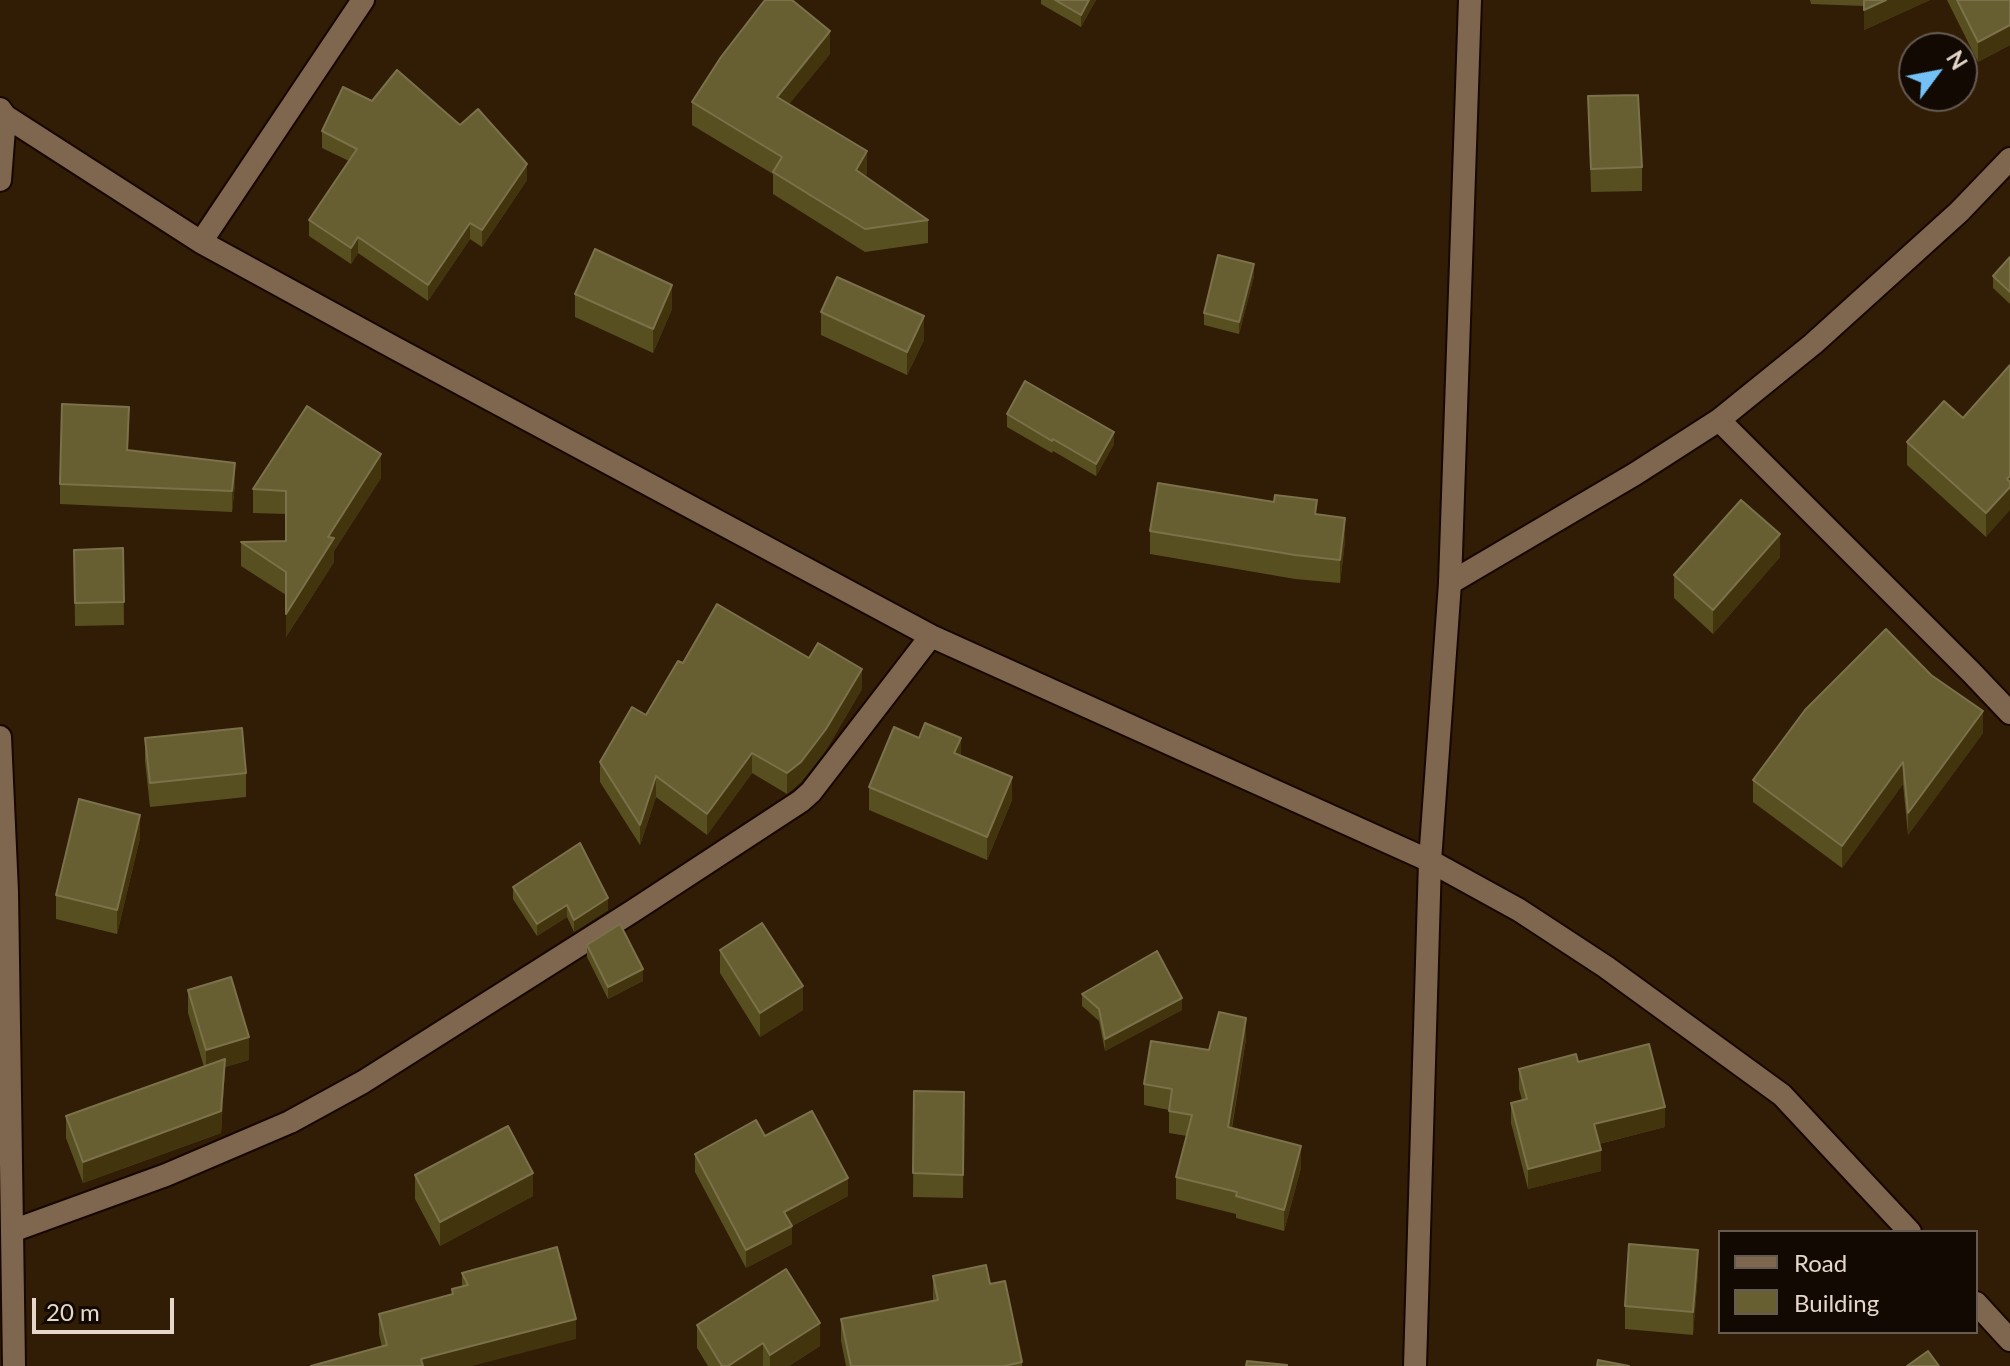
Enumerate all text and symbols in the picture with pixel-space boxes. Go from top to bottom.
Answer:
north arrow [1898,32,1978,112]
text: N [1941,46,1973,74]
legend [1718,1230,1978,1334]
text: Road [1794,1248,1847,1277]
scale bar [36,1282,178,1332]
text: Building [1794,1288,1879,1317]
text: 20 m [46,1297,100,1326]

